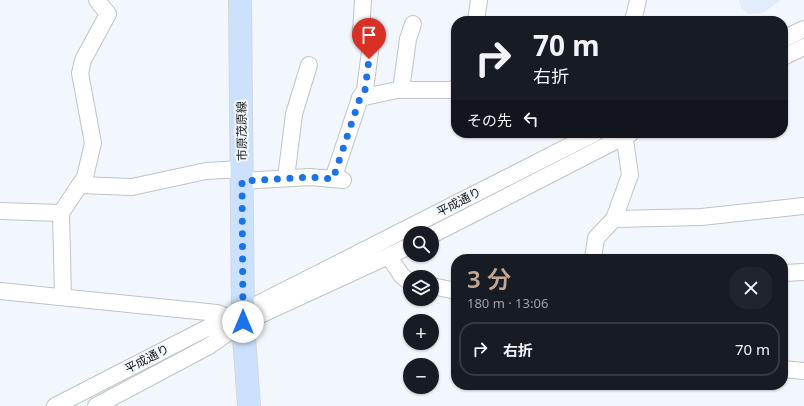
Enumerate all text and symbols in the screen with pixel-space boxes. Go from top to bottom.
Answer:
pin [352,18,386,59]
icon: arrive [358,24,380,46]
text: 70 m [533,26,600,64]
icon: right [467,32,519,84]
text: 右折 [533,64,569,88]
street label: 市原茂原線 [232,101,251,161]
icon: left [520,108,542,130]
text: その先 [467,110,512,130]
street label: 平成通り [434,183,484,220]
map controls [403,226,439,394]
button: search [403,226,439,262]
text: 3 分 [467,262,511,295]
button: close [730,267,772,309]
button: layers [403,270,439,306]
text: 180 m · 13:06 [467,294,548,312]
position arrow [222,301,264,343]
button: + [403,314,439,350]
icon: right [469,338,491,360]
text: 70 m [735,339,770,359]
street label: 平成通り [122,340,172,377]
text: 右折 [503,340,533,360]
button: − [403,358,439,394]

